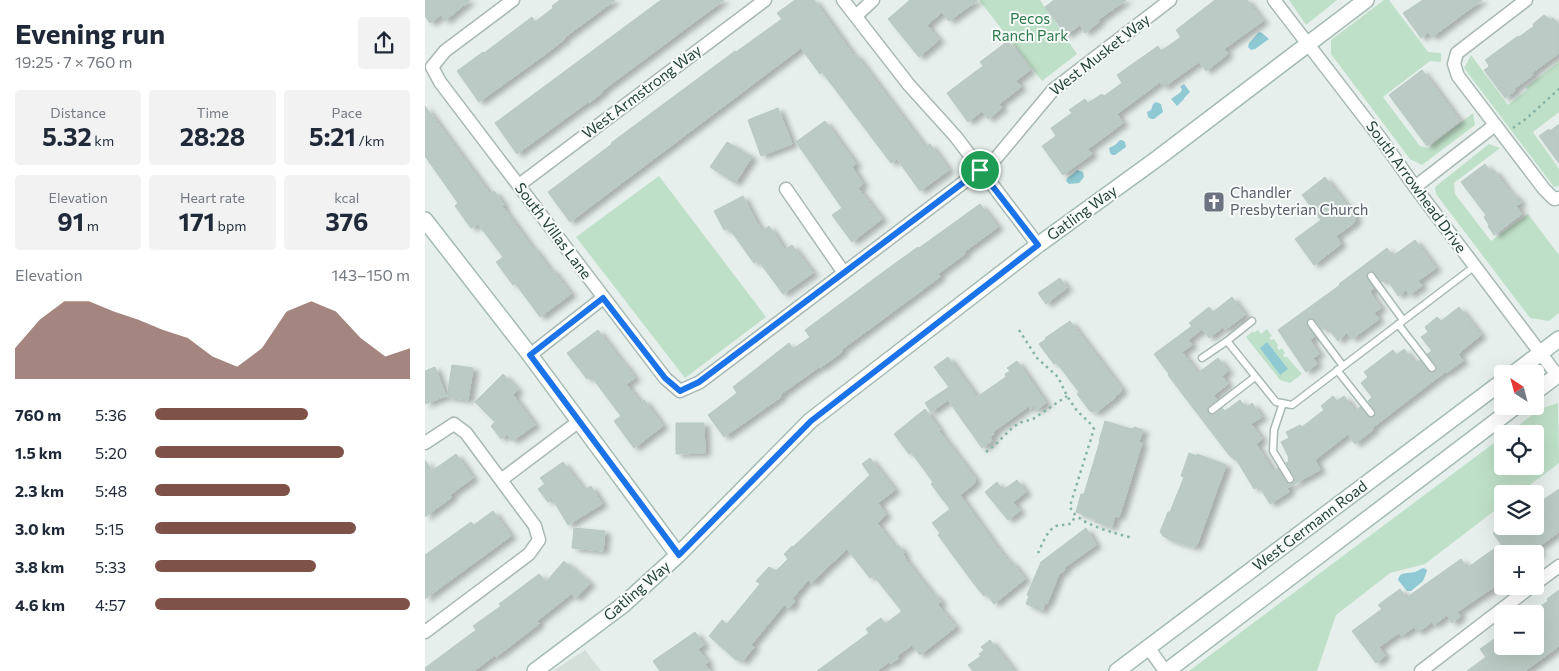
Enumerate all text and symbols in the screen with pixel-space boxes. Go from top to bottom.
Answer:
park label: Pecos Ranch Park [992,9,1068,44]
street label: West Musket Way [1046,9,1153,99]
text: Evening run [15,16,165,50]
button: share [358,17,410,69]
street label: West Armstrong Way [578,40,705,142]
text: 19:25 · 7 × 760 m [15,52,133,71]
text: Distance [50,104,106,121]
text: Time [196,104,229,121]
text: Pace [332,104,362,121]
street label: South Arrowhead Drive [1363,117,1471,256]
text: 5.32 [42,121,92,151]
text: 28:28 [180,121,245,151]
text: 5:21 [309,121,356,151]
text: km [92,132,114,149]
text: /km [356,132,385,149]
pin [959,149,1001,191]
icon: arrive [966,156,994,184]
street label: South Villas Lane [512,179,596,282]
street label: Gatling Way [1043,181,1120,244]
place label: Chandler Presbyterian Church [1230,183,1368,218]
text: Elevation [49,189,108,206]
text: Heart rate [180,189,245,206]
text: kcal [334,189,359,206]
church icon: Chandler Presbyterian Church [1202,190,1226,214]
text: 91 [57,206,84,236]
text: 171 [179,206,215,236]
text: 376 [325,206,369,236]
text: m [84,217,99,234]
text: bpm [215,217,246,234]
text: Elevation [15,265,83,284]
text: 143–150 m [332,265,410,284]
north arrow [1494,365,1544,415]
map controls [1494,365,1544,655]
text: 760 m [15,405,61,424]
text: 5:36 [95,405,127,424]
button: locate [1494,425,1544,475]
text: 1.5 km [15,443,62,462]
text: 5:20 [95,443,127,462]
street label: West Germann Road [1249,476,1370,574]
text: 2.3 km [15,481,64,500]
text: 5:48 [95,481,127,500]
button: layers [1494,485,1544,535]
text: 3.0 km [15,519,65,538]
text: 5:15 [95,519,124,538]
button: + [1494,545,1544,595]
street label: Gatling Way [599,556,673,624]
text: 3.8 km [15,557,64,576]
text: 5:33 [95,557,126,576]
text: 4.6 km [15,595,65,614]
text: 4:57 [95,595,126,614]
button: − [1494,605,1544,655]

